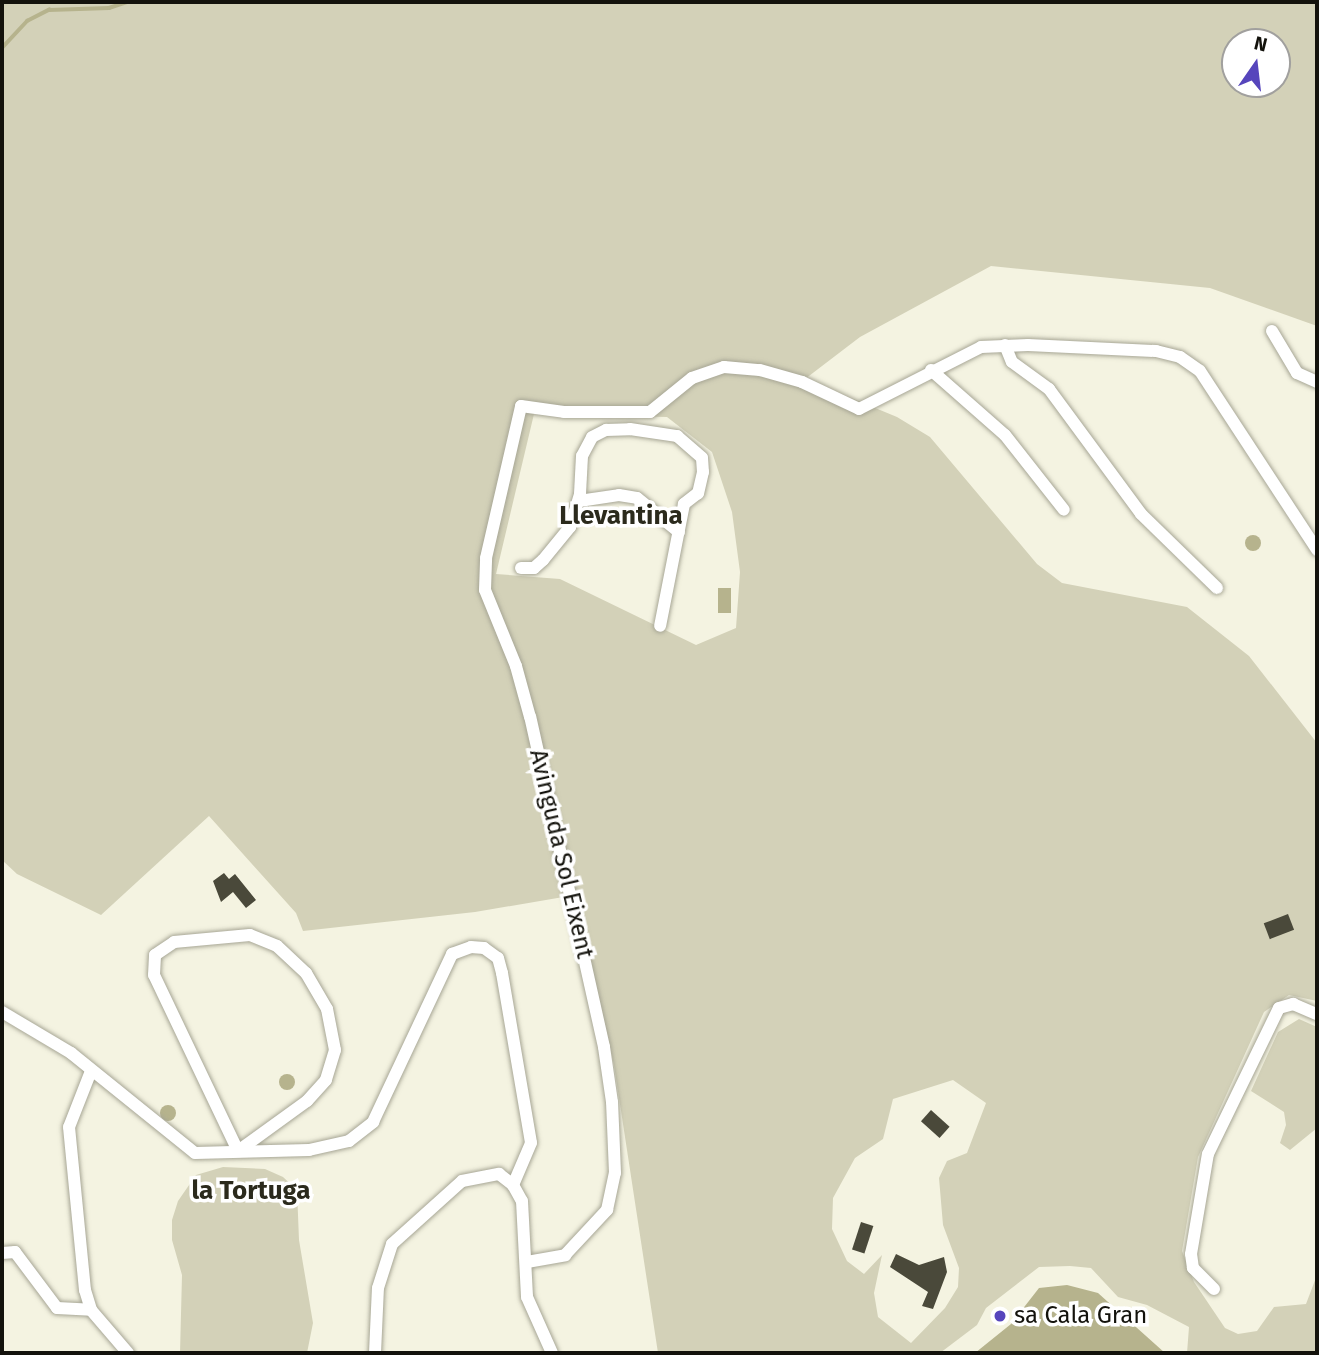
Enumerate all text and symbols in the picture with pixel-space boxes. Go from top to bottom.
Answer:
north arrow [1221,28,1291,98]
text: N [1252,31,1270,57]
district label: Llevantina [559,500,683,532]
street label: Avinguda Sol Eixent [523,747,599,961]
district label: la Tortuga [191,1175,311,1207]
place label: sa Cala Gran [1014,1302,1147,1330]
marker: sa Cala Gran [992,1308,1008,1324]

